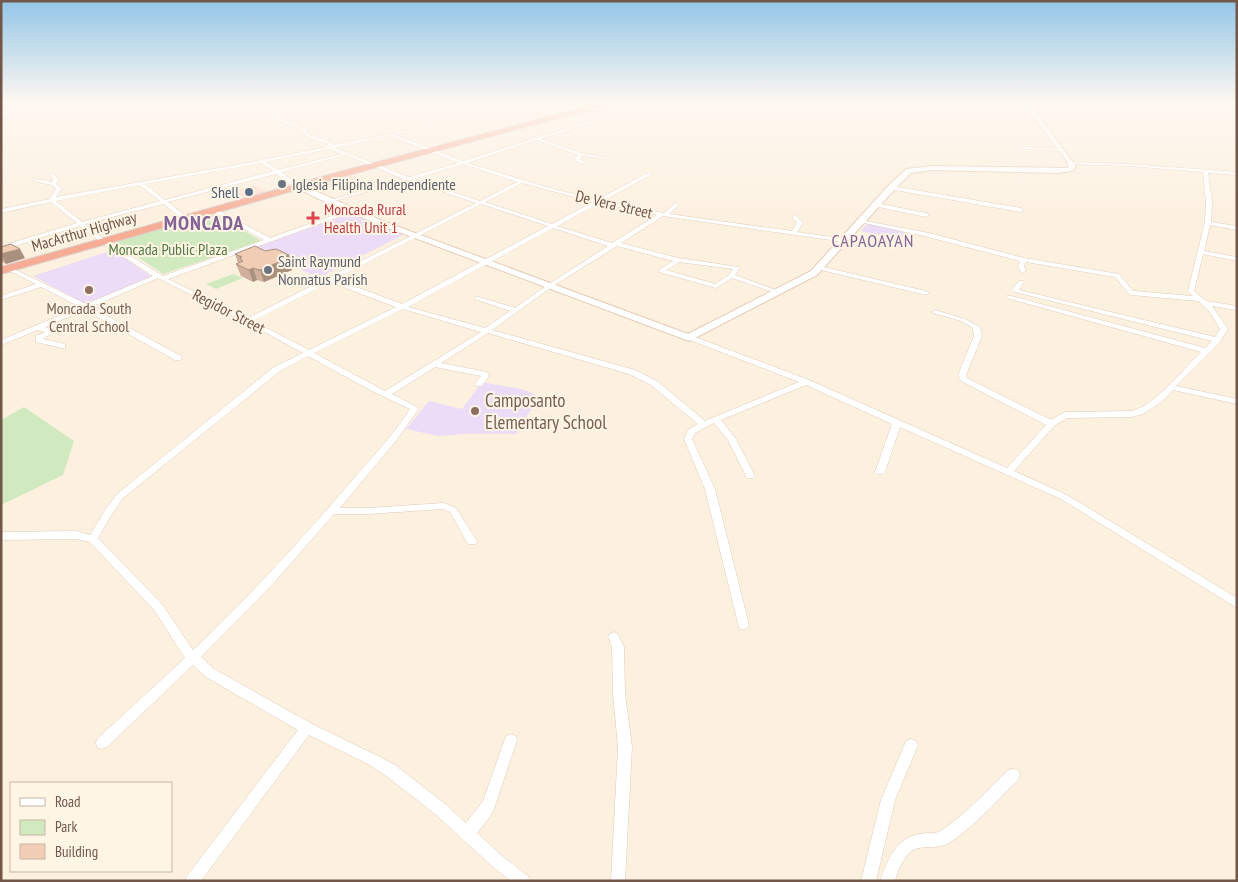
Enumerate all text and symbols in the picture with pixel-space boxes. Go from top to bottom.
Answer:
place label: Iglesia Filipina Independiente [292,174,456,194]
marker: Iglesia Filipina Independiente [276,178,288,190]
place label: Shell [211,182,239,202]
street label: De Vera Street [573,185,655,223]
marker: Shell [243,186,255,198]
place label: Moncada Rural Health Unit 1 [324,199,406,237]
street label: MacArthur Highway [29,206,139,256]
district label: MONCADA [164,210,244,236]
marker: Moncada Rural Health Unit 1 [306,211,320,225]
district label: CAPAOAYAN [832,229,914,252]
park label: Moncada Public Plaza [108,239,228,259]
place label: Saint Raymund Nonnatus Parish [278,251,368,289]
marker: Saint Raymund Nonnatus Parish [262,264,274,276]
marker: Moncada South Central School [83,284,95,296]
street label: Regidor Street [189,284,269,338]
place label: Moncada South Central School [46,298,132,336]
place label: Camposanto Elementary School [485,388,607,434]
marker: Camposanto Elementary School [469,405,481,417]
legend [10,782,172,872]
text: Road [55,792,81,811]
text: Park [55,817,77,836]
text: Building [55,842,98,861]

